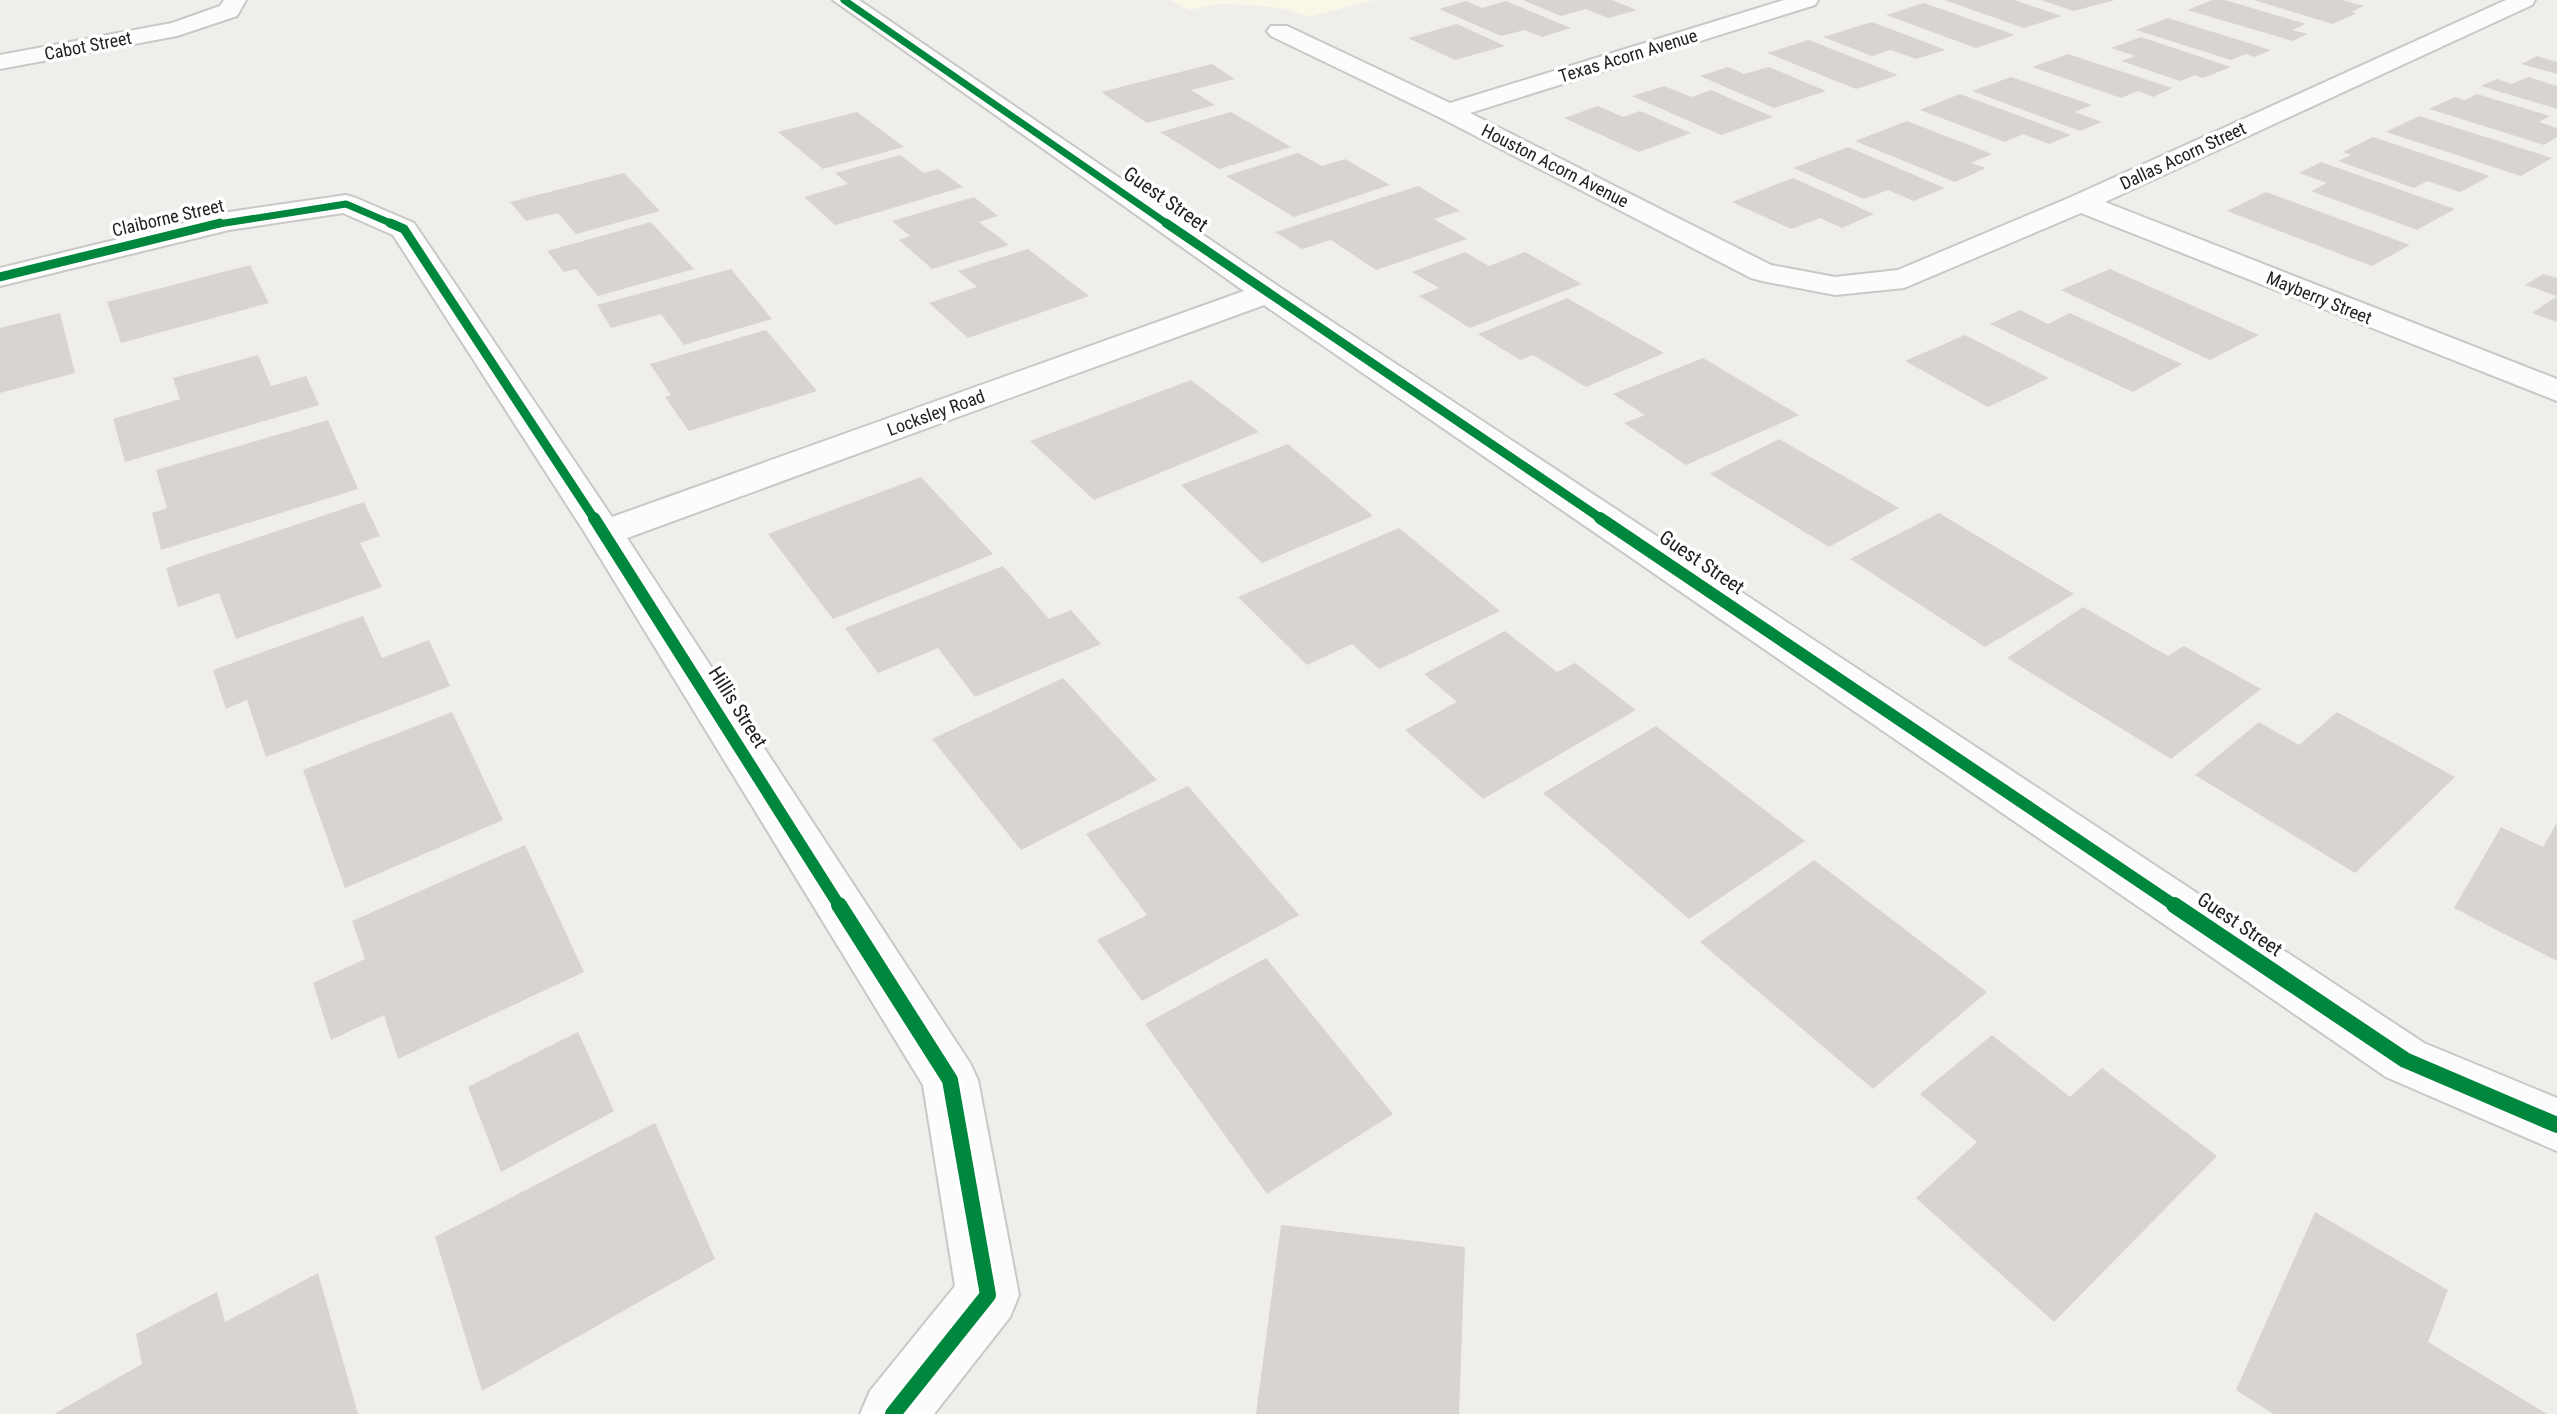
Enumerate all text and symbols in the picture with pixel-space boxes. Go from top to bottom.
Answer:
street label: Texas Acorn Avenue [1556,24,1700,87]
street label: Cabot Street [43,27,133,64]
street label: Dallas Acorn Street [2117,117,2249,194]
street label: Houston Acorn Avenue [1478,119,1632,212]
street label: Guest Street [1119,161,1213,237]
street label: Claiborne Street [110,194,226,241]
street label: Mayberry Street [2263,267,2375,328]
street label: Locksley Road [884,385,988,440]
street label: Guest Street [1655,525,1749,599]
street label: Hillis Street [704,662,772,752]
street label: Guest Street [2193,887,2287,961]

